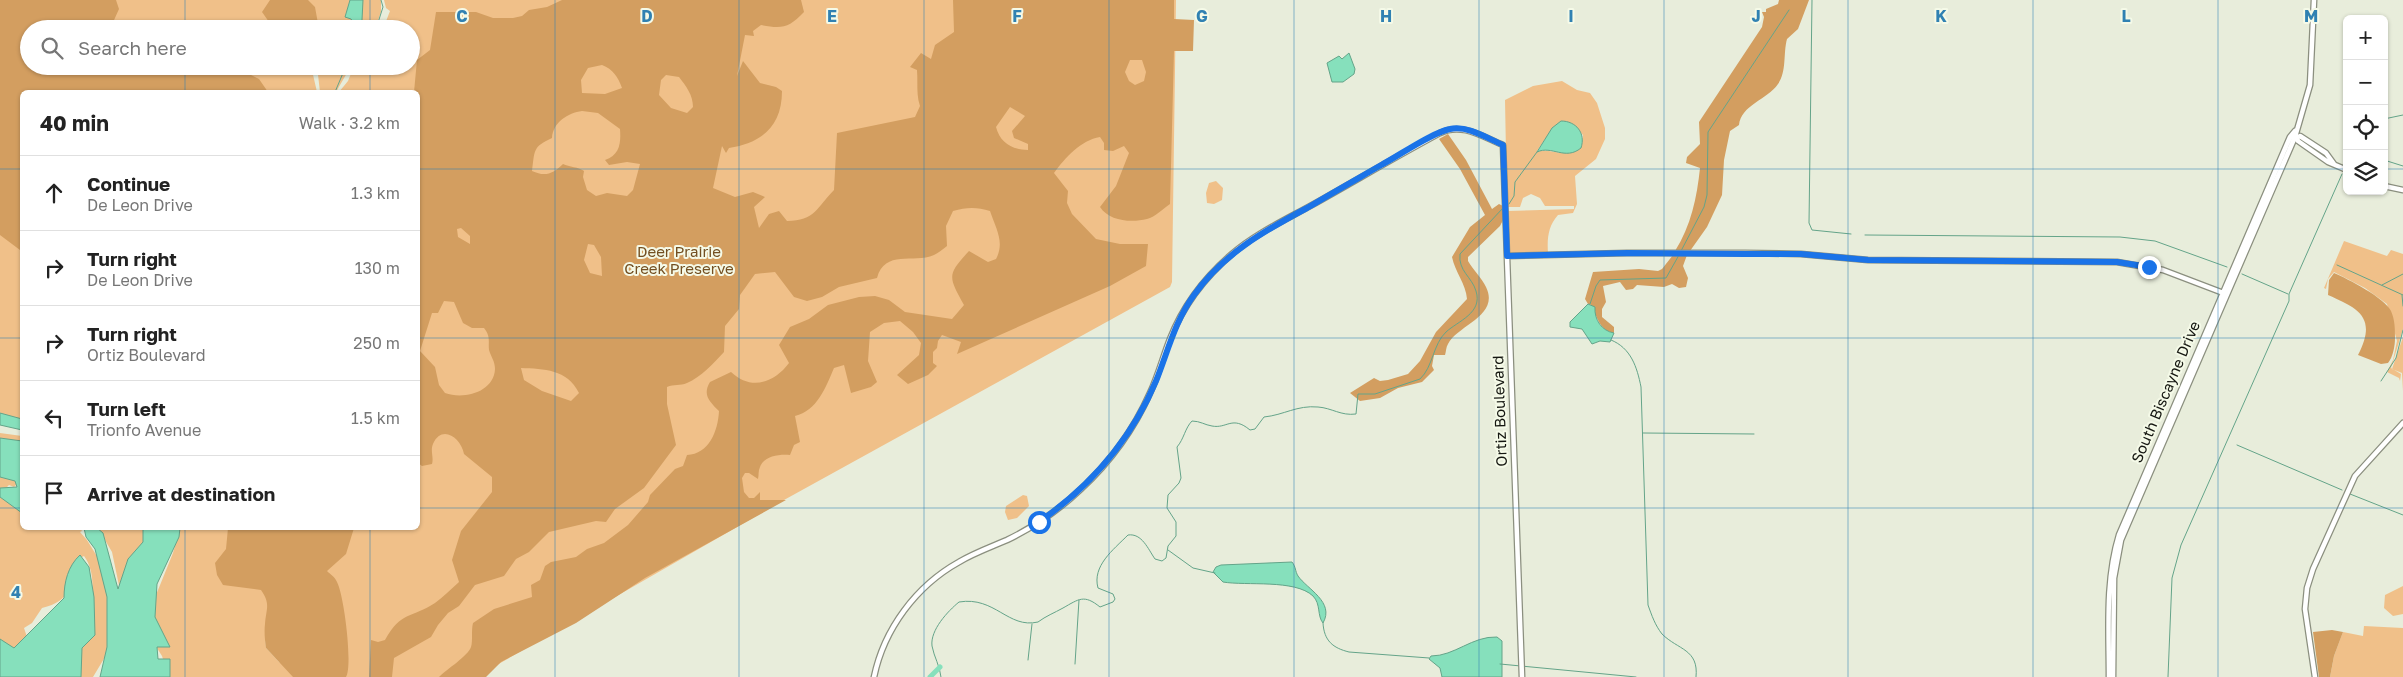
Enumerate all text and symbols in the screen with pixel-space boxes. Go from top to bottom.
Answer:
text: C [456,6,468,26]
text: D [641,6,653,26]
text: E [827,6,837,26]
text: F [1012,6,1022,26]
text: G [1196,6,1208,26]
text: H [1380,6,1392,26]
text: I [1568,6,1574,26]
text: J [1751,6,1761,26]
text: K [1935,6,1947,26]
text: L [2121,6,2131,26]
text: M [2304,6,2318,26]
map controls [2343,15,2388,195]
button: + [2343,15,2388,60]
search box [20,20,420,75]
icon: search [38,34,66,62]
text: Search here [78,36,187,59]
button: − [2343,60,2388,105]
button: locate [2343,105,2388,150]
text: 40 min [40,110,109,136]
text: Walk · 3.2 km [299,113,400,133]
button: layers [2343,150,2388,195]
text: Continue [87,172,170,195]
icon: ahead [40,179,68,207]
text: 1.3 km [351,183,400,203]
text: De Leon Drive [87,195,193,215]
park label: Deer Prairie Creek Preserve [624,242,734,277]
text: Turn right [87,247,177,270]
icon: right [40,254,68,282]
route end [2138,256,2161,279]
text: 130 m [355,258,400,278]
text: De Leon Drive [87,270,193,290]
street label: South Biscayne Drive [2127,318,2203,465]
text: Turn right [87,322,177,345]
icon: right [40,329,68,357]
text: 250 m [353,333,400,353]
text: Ortiz Boulevard [87,345,206,365]
street label: Ortiz Boulevard [1488,355,1510,467]
text: Turn left [87,397,166,420]
icon: left [40,404,68,432]
text: 1.5 km [351,408,400,428]
text: Trionfo Avenue [87,420,201,440]
icon: arrive [40,479,68,507]
text: Arrive at destination [87,482,275,505]
route start [1028,511,1051,534]
text: 4 [11,582,21,602]

